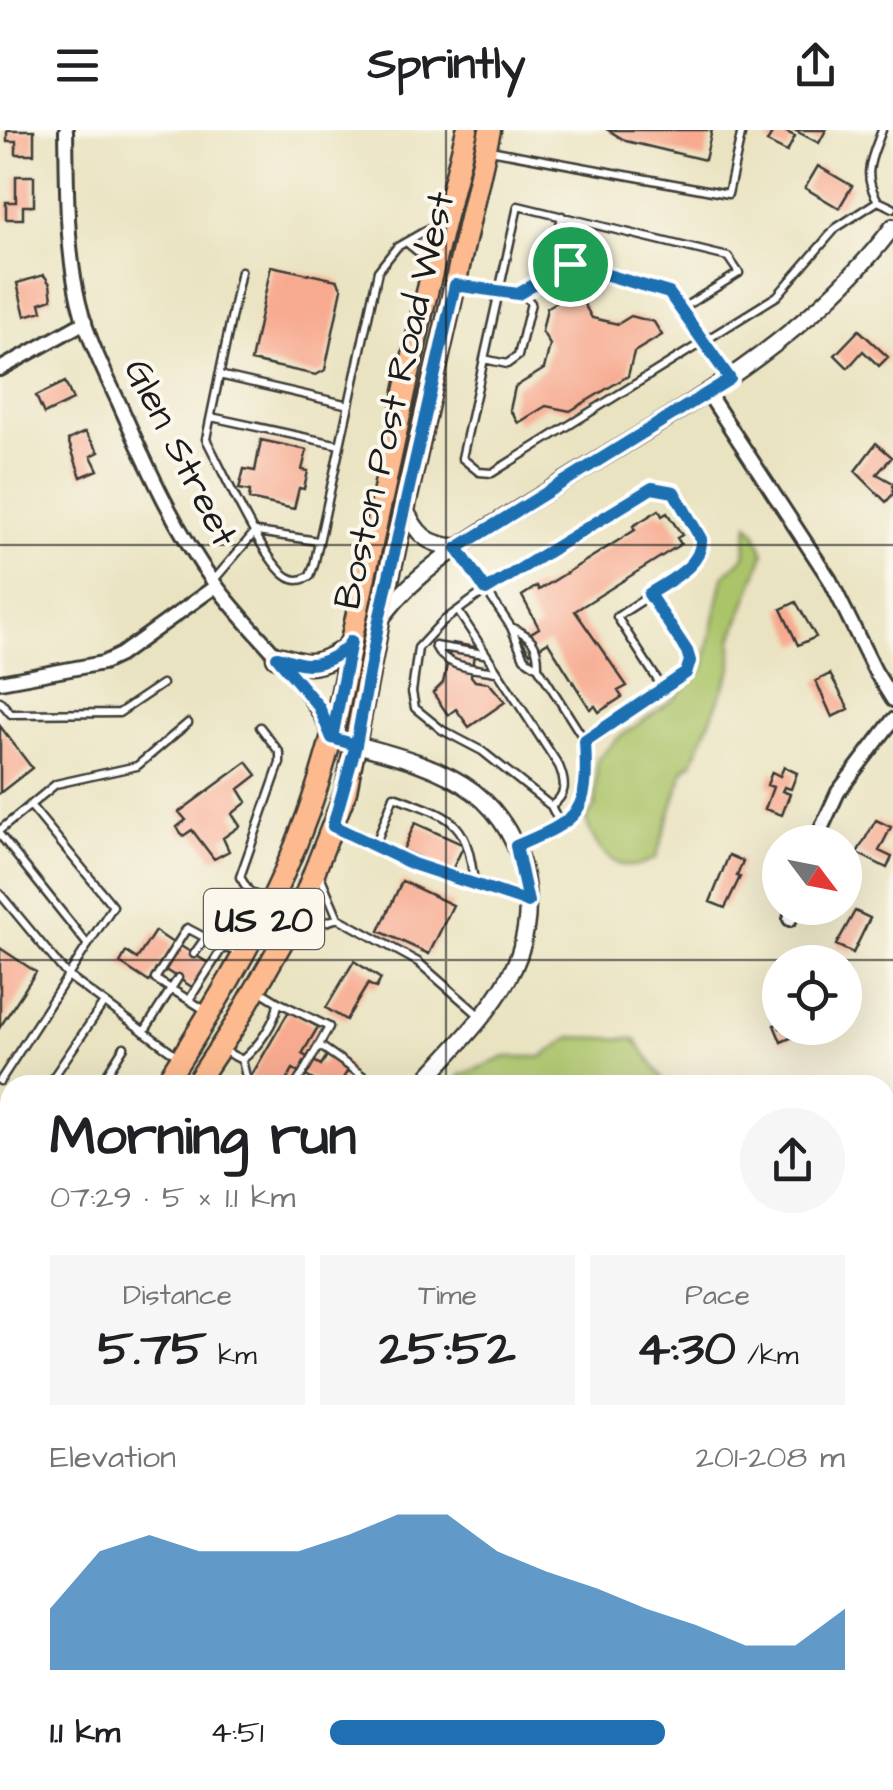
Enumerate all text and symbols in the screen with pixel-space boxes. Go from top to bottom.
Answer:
text: Sprintly [367,34,526,96]
icon: menu [50,38,105,93]
icon: share [788,38,843,93]
street label: Boston Post Road West [322,187,468,614]
pin [528,222,613,307]
icon: arrive [543,237,598,292]
street label: Glen Street [111,350,250,556]
north arrow [762,825,862,925]
map controls [762,825,862,1045]
road number: US 20 [204,889,324,949]
button: locate [762,945,862,1045]
text: Morning run [50,1099,356,1175]
button: share [740,1108,845,1213]
text: 07:29 · 5 × 1.1 km [50,1175,295,1220]
text: Distance [123,1276,232,1315]
text: Time [418,1276,477,1315]
text: Pace [685,1276,750,1315]
text: 5.75 [98,1315,207,1384]
text: 25:52 [379,1315,516,1384]
text: 4:30 [636,1315,736,1384]
text: km [207,1336,257,1375]
text: /km [736,1336,799,1375]
text: Elevation [50,1435,176,1480]
text: 201–208 m [696,1435,845,1480]
text: 1.1 km [50,1710,120,1755]
text: 4:51 [210,1710,264,1755]

